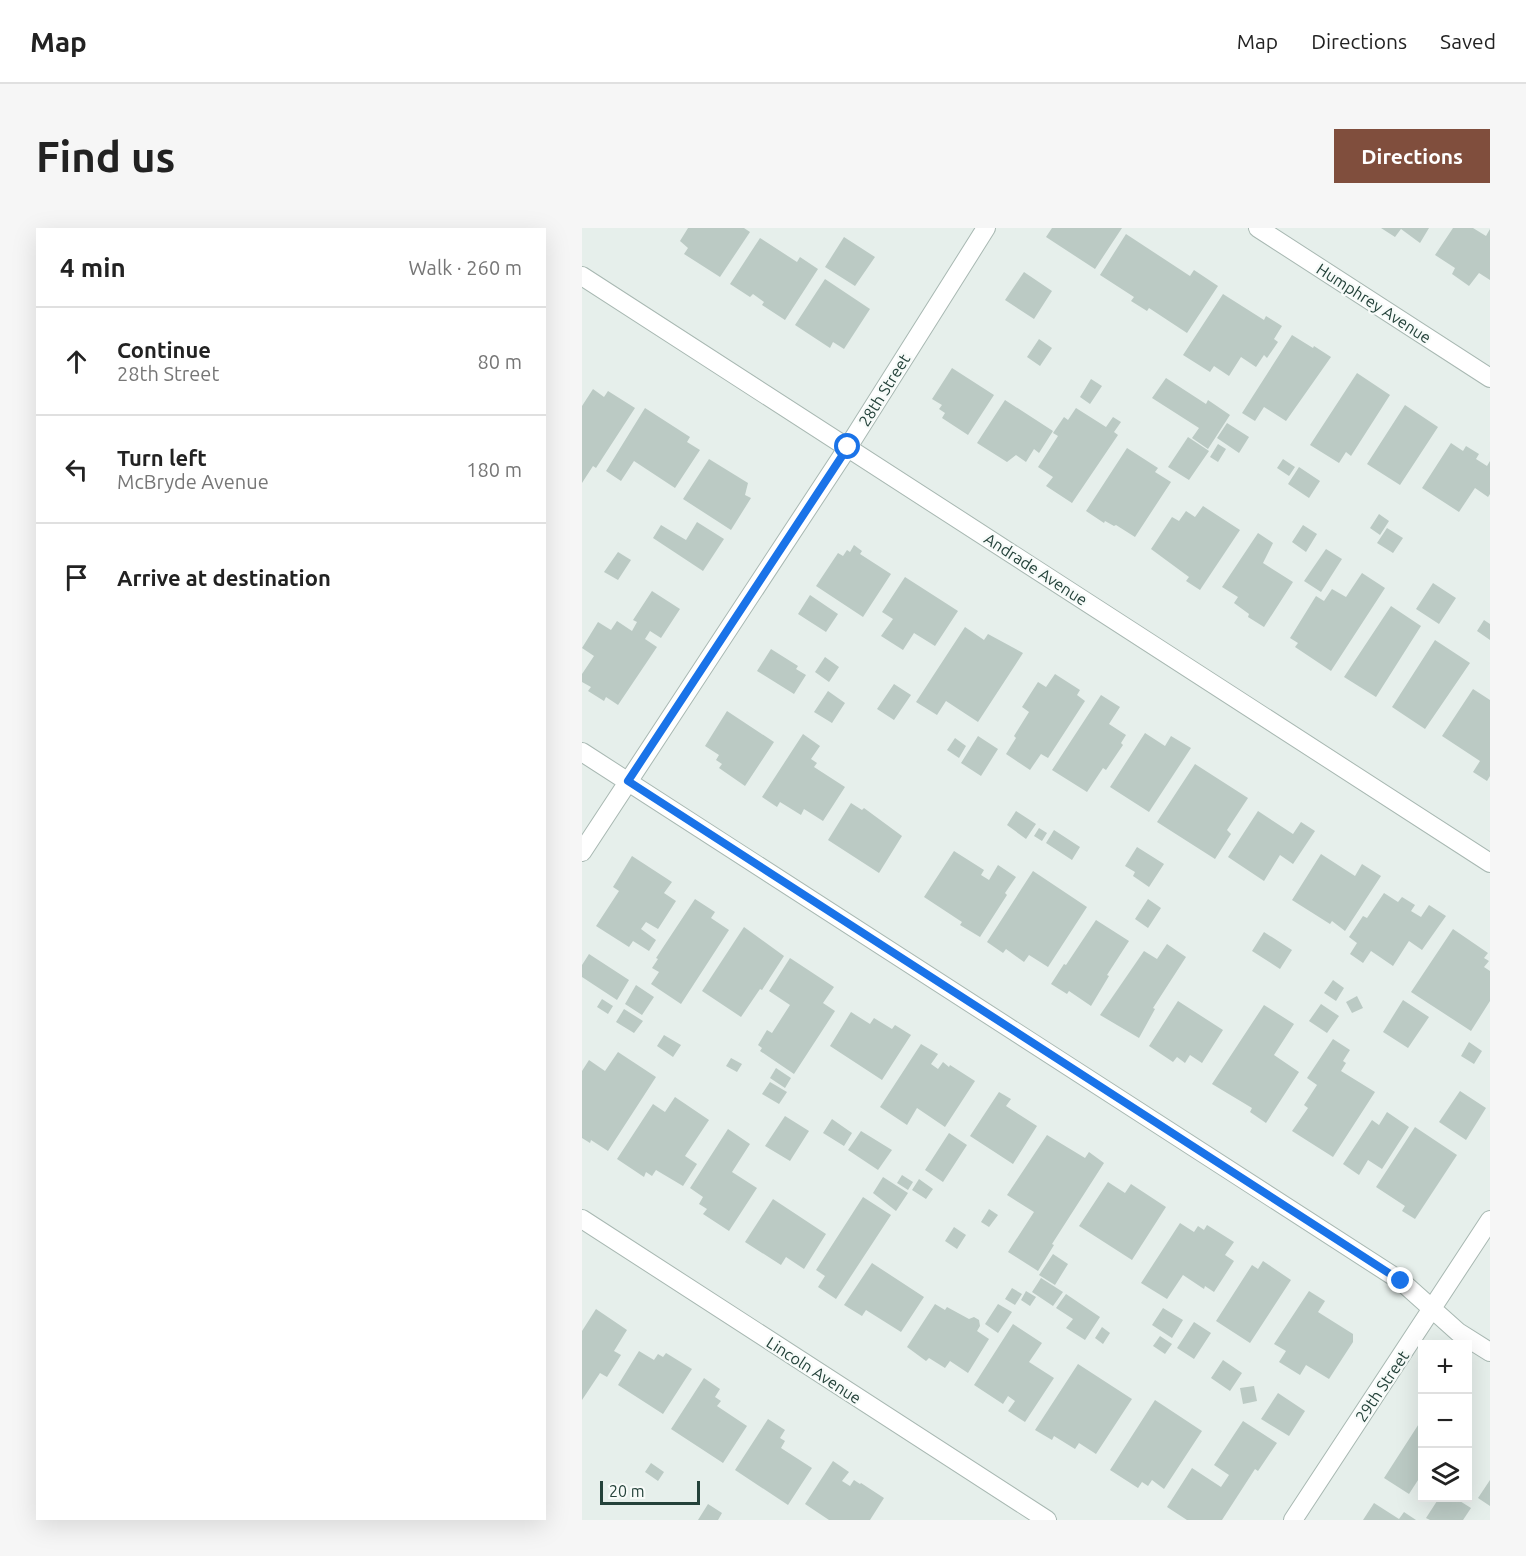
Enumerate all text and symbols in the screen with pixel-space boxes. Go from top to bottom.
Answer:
text: Map [30,26,87,57]
text: Map [1237,29,1278,53]
text: Directions [1311,29,1407,53]
text: Saved [1440,29,1496,53]
button: Directions [1334,129,1490,183]
text: Find us [36,133,175,180]
text: 4 min [60,253,126,282]
text: Walk · 260 m [409,256,522,279]
street label: Humphrey Avenue [1313,259,1435,347]
text: Continue [117,337,211,362]
icon: ahead [60,345,93,378]
text: 80 m [478,350,522,373]
street label: 28th Street [855,350,914,429]
text: 28th Street [117,362,219,385]
route start [834,433,860,459]
text: Turn left [117,445,207,470]
icon: left [60,453,93,486]
text: 180 m [466,458,522,481]
text: McBryde Avenue [117,470,269,493]
street label: Andrade Avenue [981,529,1091,609]
icon: arrive [60,561,93,594]
text: Arrive at destination [117,565,331,590]
route end [1387,1267,1413,1293]
street label: Lincoln Avenue [763,1333,865,1407]
map controls [1418,1340,1472,1502]
button: + [1418,1340,1472,1394]
street label: 29th Street [1352,1346,1413,1425]
button: − [1418,1394,1472,1448]
button: layers [1418,1448,1472,1502]
scale bar [600,1478,700,1506]
text: 20 m [609,1482,645,1500]

